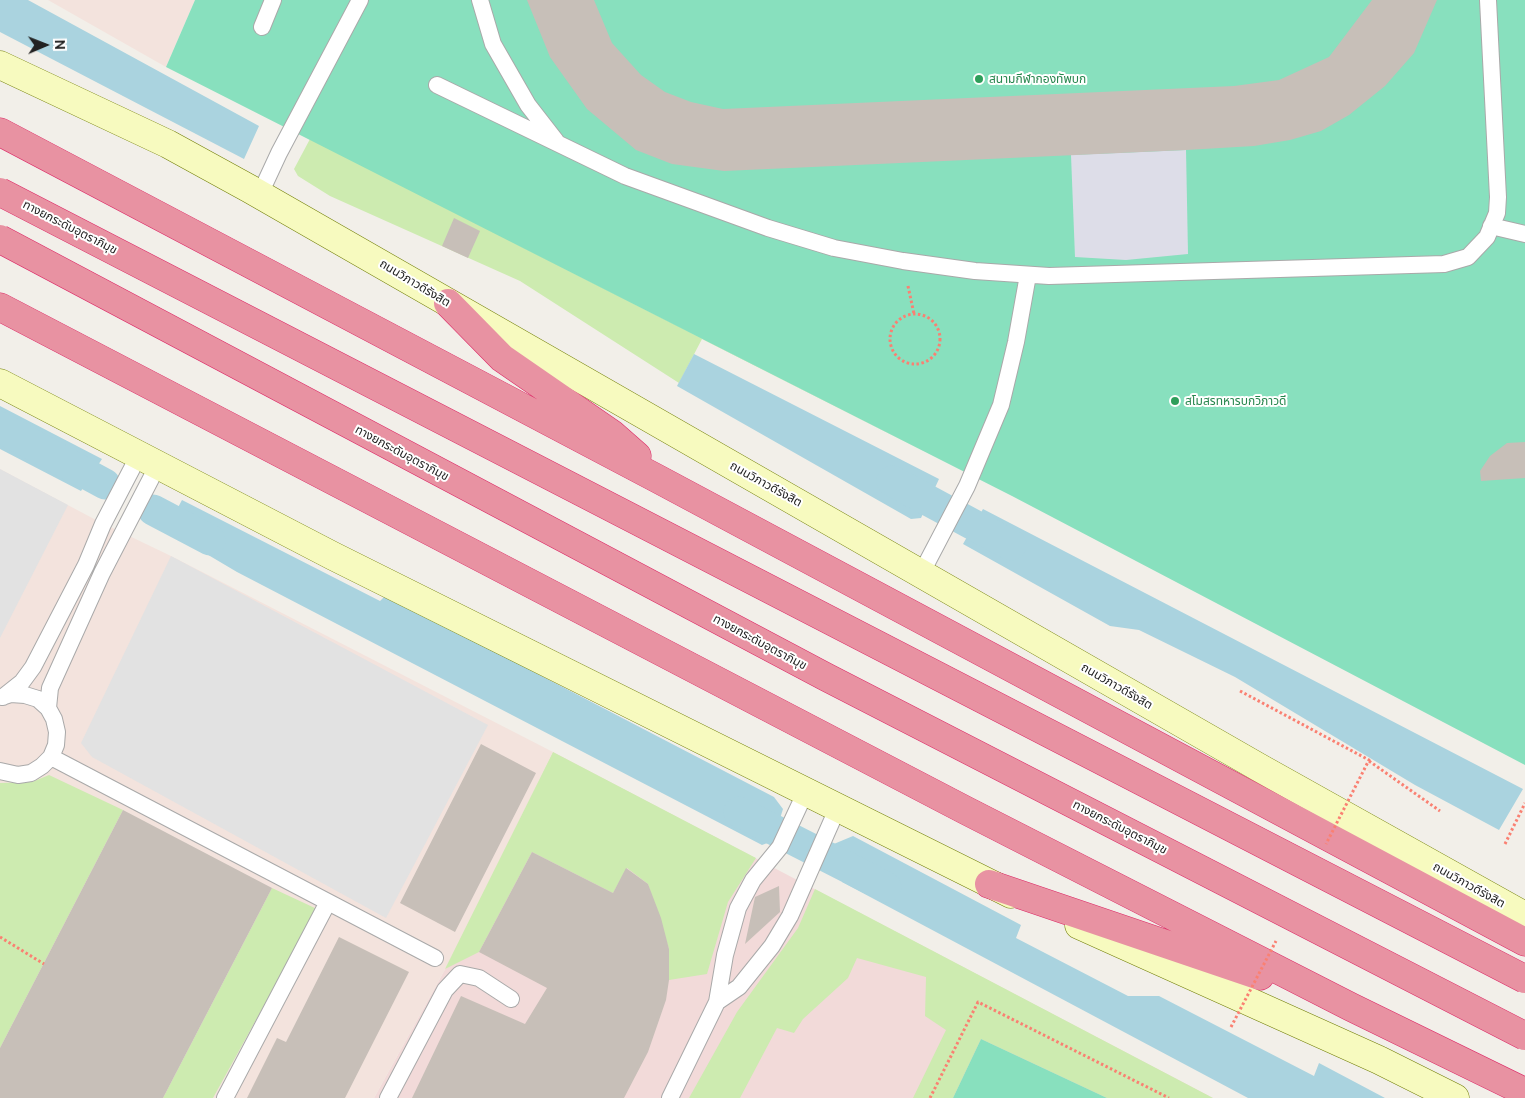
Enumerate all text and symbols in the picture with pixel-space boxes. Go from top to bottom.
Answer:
north arrow [20,20,70,70]
text: N [52,39,68,50]
place label: สนามกีฬากองทัพบก [989,72,1086,86]
marker: สนามกีฬากองทัพบก [973,73,985,85]
street label: ทางยกระดับอุตราภิมุข [20,197,120,257]
street label: ถนนวิภาวดีรังสิต [377,256,453,310]
place label: สโมสรทหารบกวิภาวดี [1185,394,1286,408]
marker: สโมสรทหารบกวิภาวดี [1169,395,1181,407]
street label: ทางยกระดับอุตราภิมุข [353,422,451,484]
street label: ถนนวิภาวดีรังสิต [728,458,804,510]
street label: ทางยกระดับอุตราภิมุข [711,611,809,673]
street label: ถนนวิภาวดีรังสิต [1079,660,1155,712]
street label: ทางยกระดับอุตราภิมุข [1070,797,1170,857]
street label: ถนนวิภาวดีรังสิต [1431,859,1507,911]

